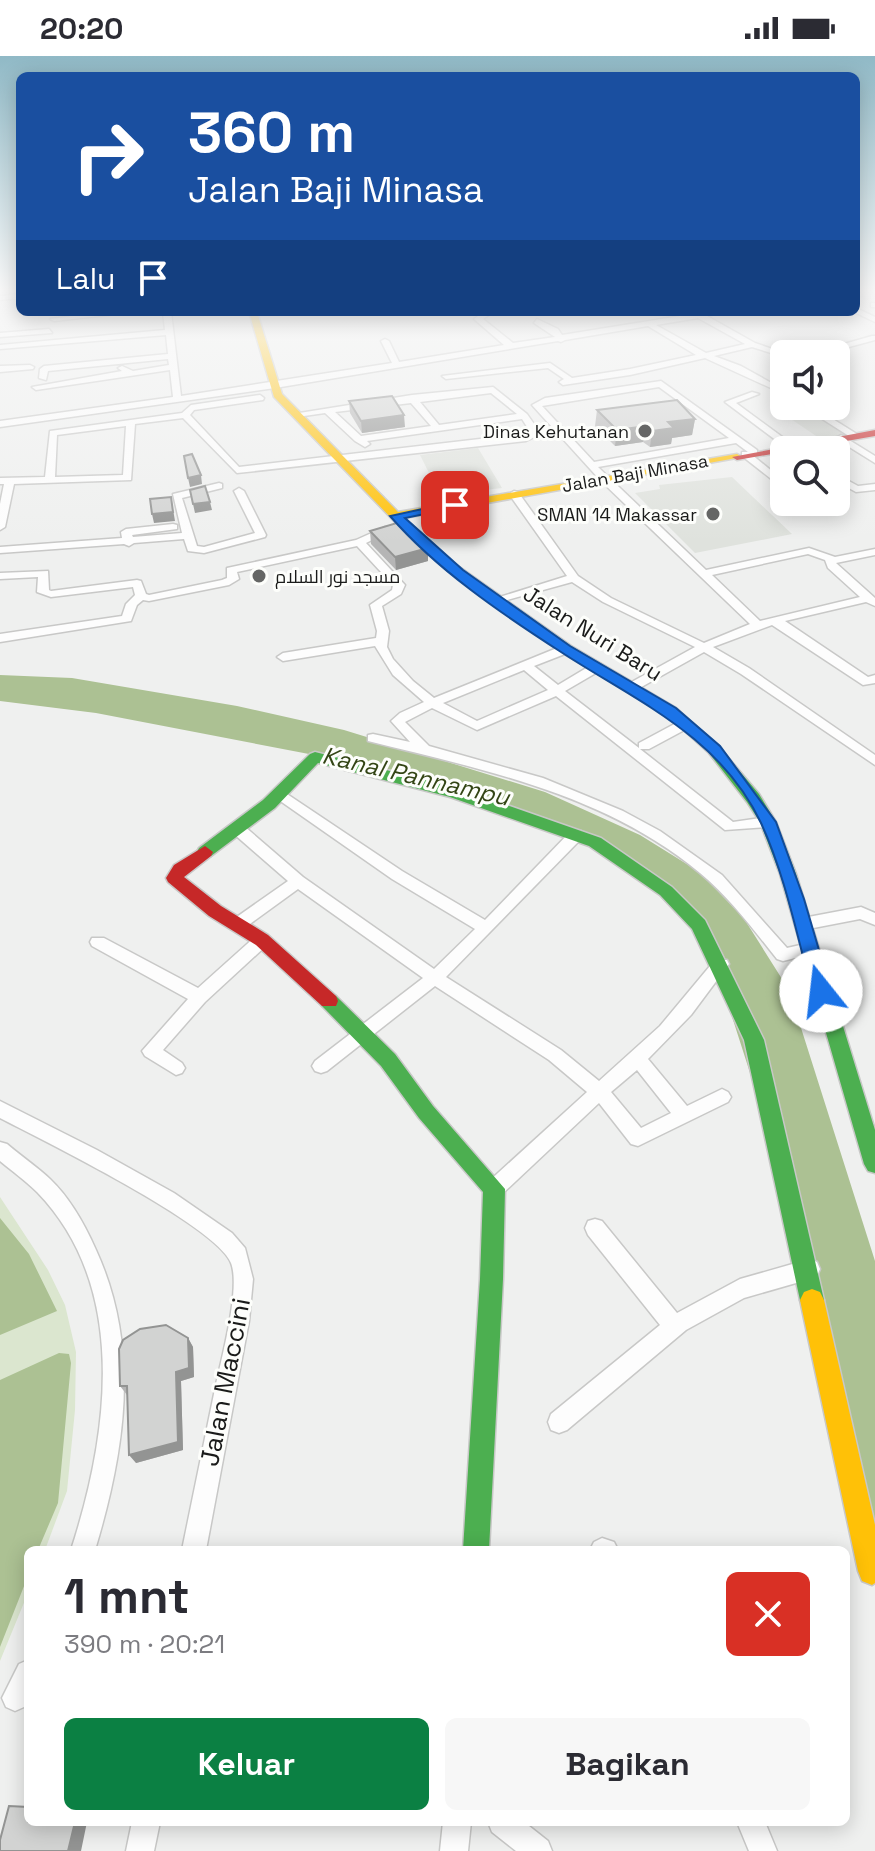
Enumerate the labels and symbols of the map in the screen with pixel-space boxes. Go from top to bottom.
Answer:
place label: Dinas Kehutanan [483,420,629,443]
marker: Dinas Kehutanan [636,422,654,440]
street label: Jalan Baji Minasa [560,449,710,497]
pin [421,471,489,539]
place label: SMAN 14 Makassar [537,503,697,526]
marker: SMAN 14 Makassar [704,505,722,523]
place label: مسجد نور السلام [275,565,400,589]
marker: مسجد نور السلام [250,567,268,585]
street label: Jalan Nuri Baru [518,579,668,687]
water label: Kanal Pannampu [319,739,514,813]
position arrow [779,949,863,1033]
street label: Jalan Maccini [192,1295,258,1469]

